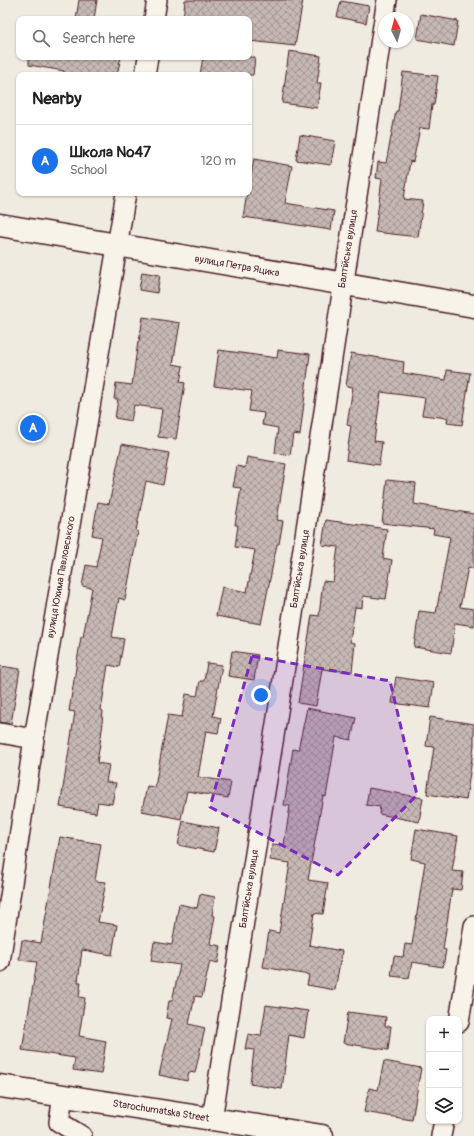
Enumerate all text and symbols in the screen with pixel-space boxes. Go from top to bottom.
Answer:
north arrow [378,12,414,48]
search box [16,16,252,60]
icon: search [30,27,52,49]
text: Search here [62,29,135,48]
text: Nearby [32,88,81,109]
text: Школа №47 [70,143,151,162]
text: A [41,153,49,169]
text: 120 m [200,153,236,169]
text: School [70,162,107,178]
street label: Балтійська вулиця [336,209,360,289]
street label: вулиця Петра Яцика [194,253,281,279]
pin: A [20,413,46,443]
street label: вулиця Юхима Павловського [44,514,78,639]
street label: Балтійська вулиця [288,529,312,609]
your location [251,685,271,705]
street label: Балтійська вулиця [237,849,261,929]
map controls [426,1016,462,1124]
button: + [426,1016,462,1052]
button: − [426,1052,462,1088]
button: layers [426,1088,462,1124]
street label: Starochumatska Street [112,1097,211,1125]

